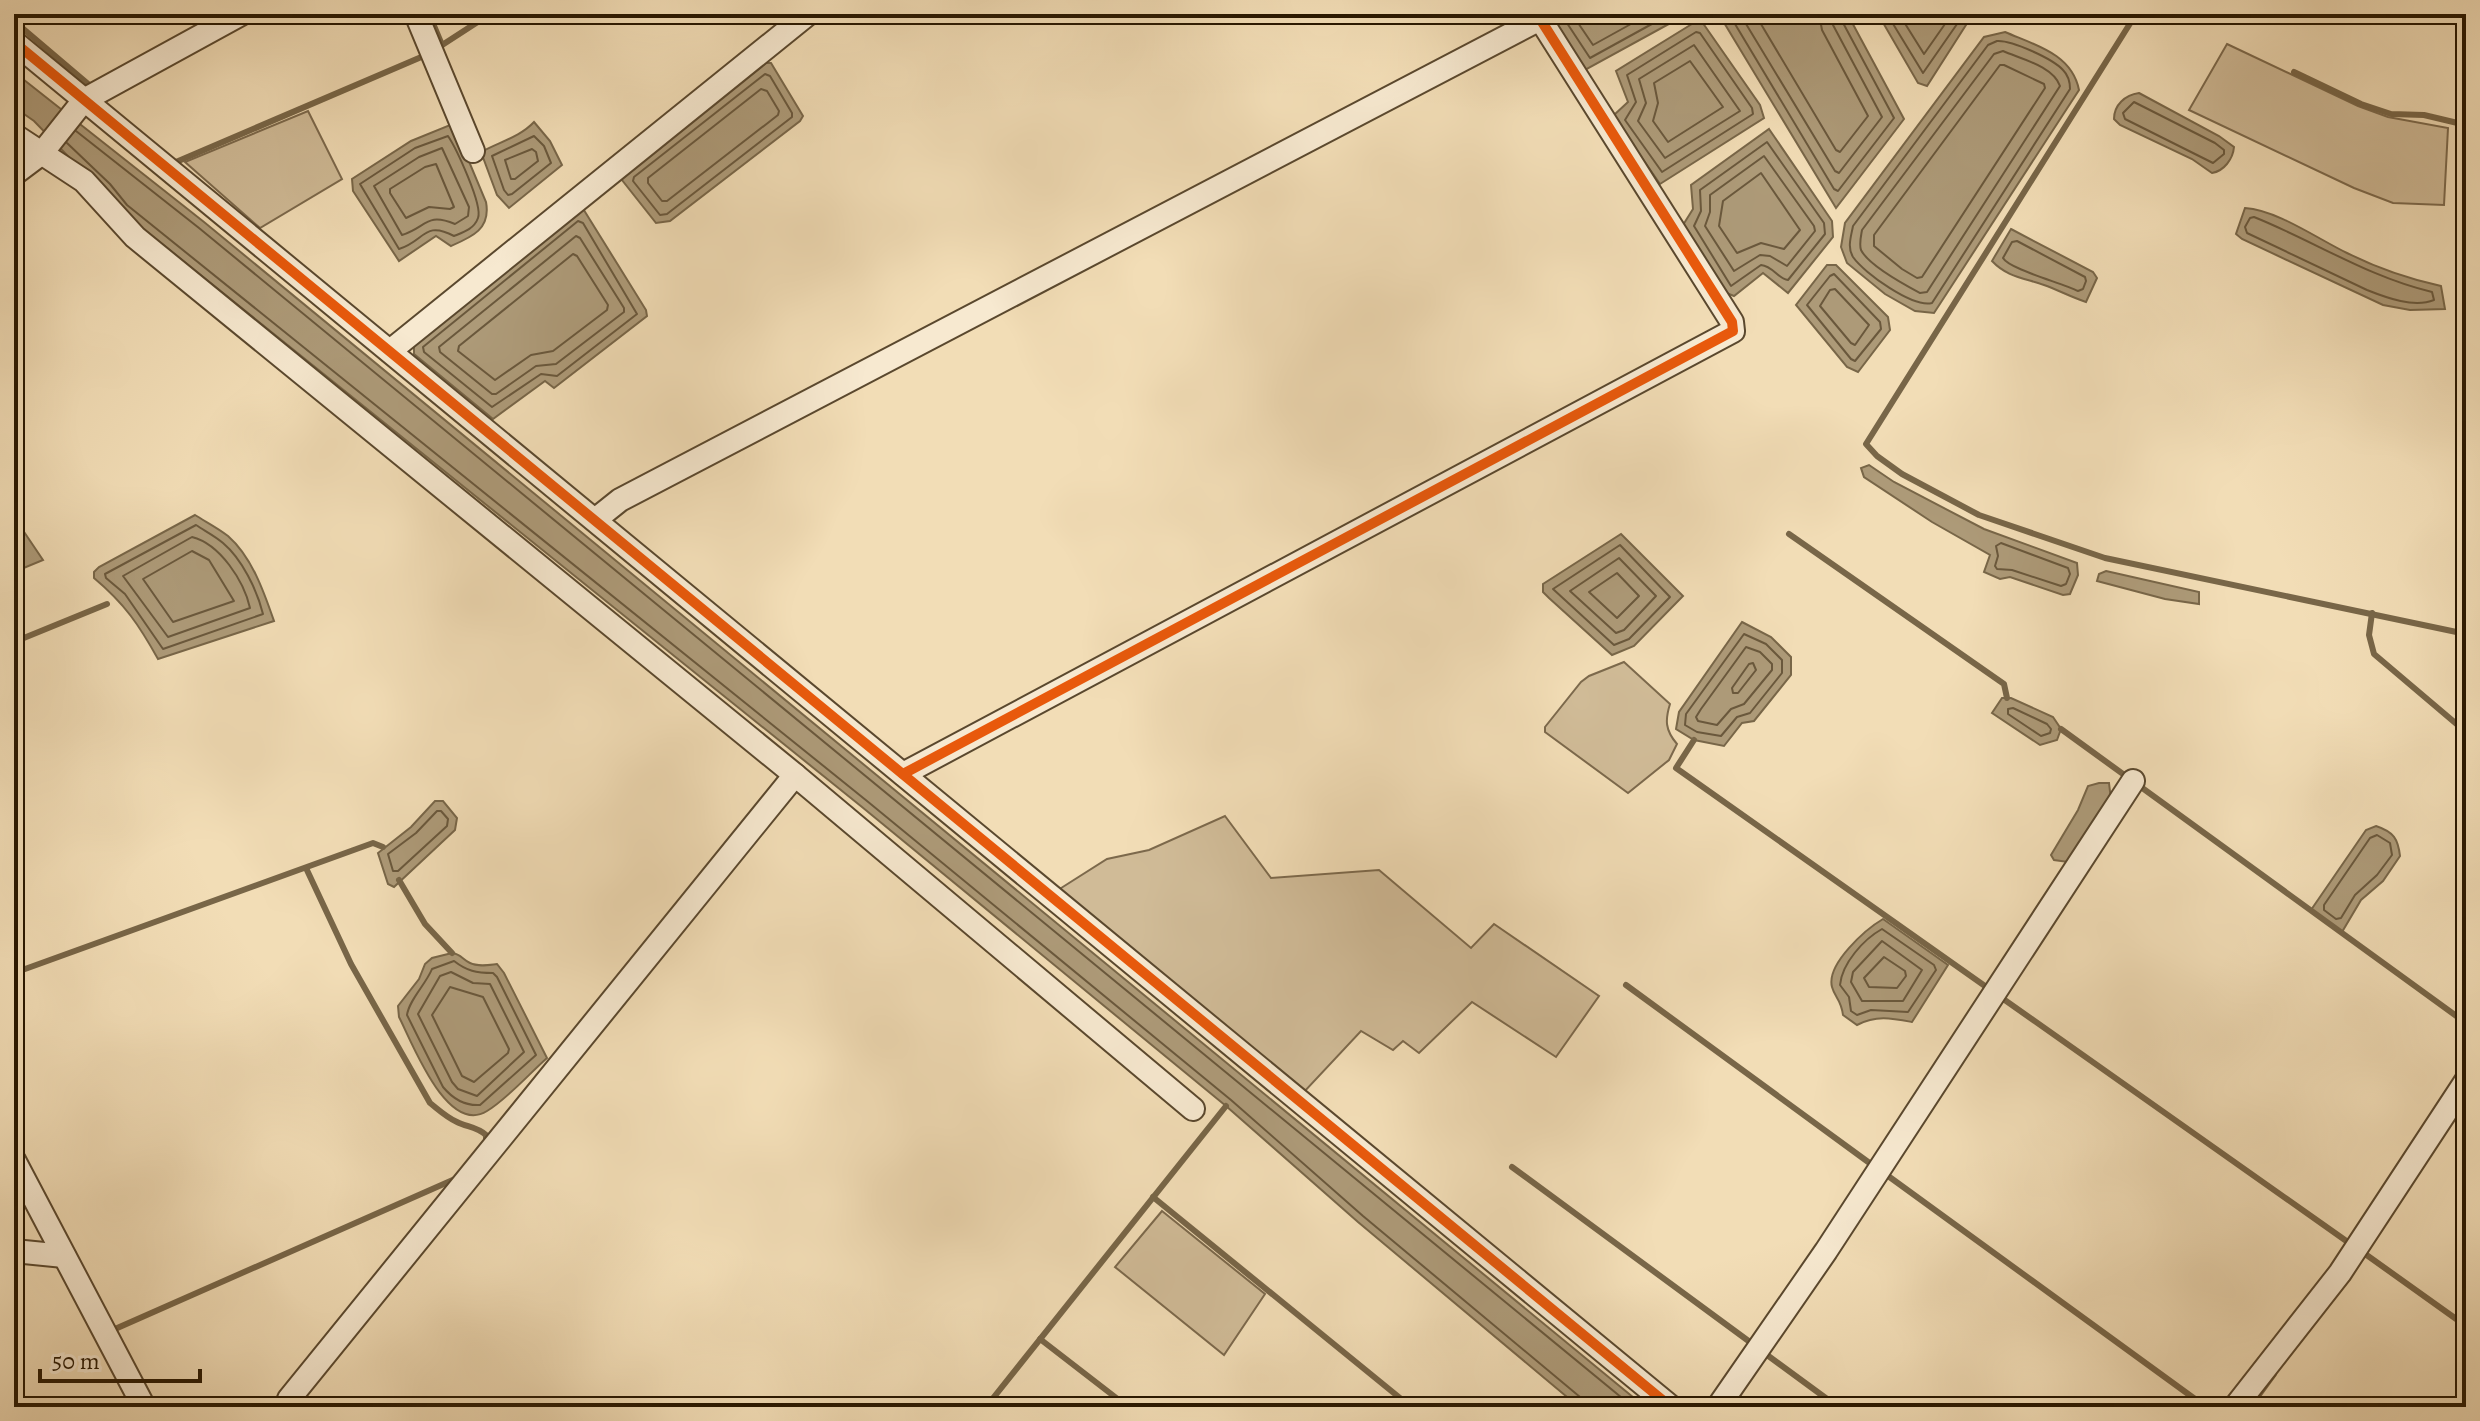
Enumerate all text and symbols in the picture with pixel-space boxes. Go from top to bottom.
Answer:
scale bar [40,1333,200,1383]
text: 50 m [52,1345,100,1377]

